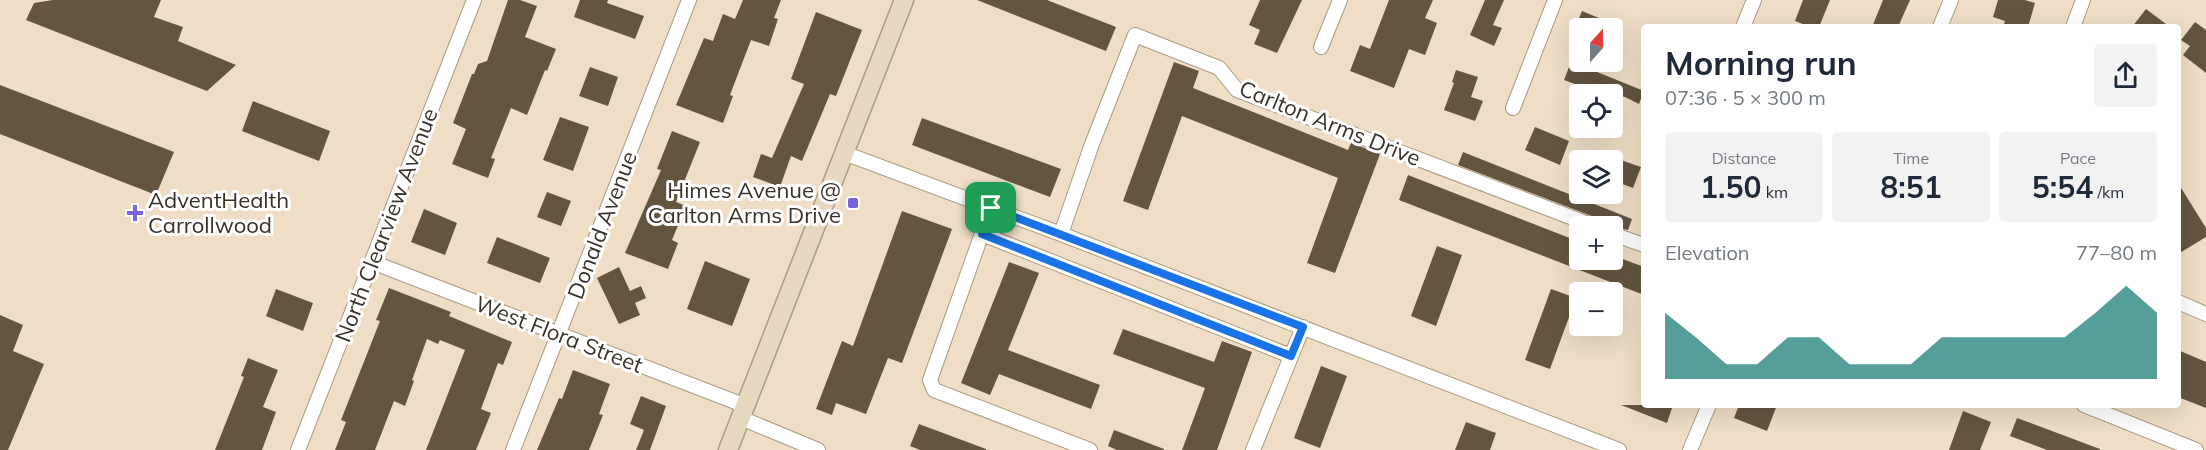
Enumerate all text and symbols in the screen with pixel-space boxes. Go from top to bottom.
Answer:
north arrow [1569,18,1623,72]
map controls [1569,18,1623,336]
text: Morning run [1665,42,1857,83]
button: share [2094,44,2157,107]
street label: Carlton Arms Drive [1235,74,1425,172]
button: locate [1569,84,1623,138]
text: 07:36 · 5 × 300 m [1665,85,1826,110]
street label: North Clearview Avenue [328,104,444,346]
street label: Donald Avenue [561,147,643,303]
text: Distance [1712,148,1776,168]
text: Time [1893,148,1929,168]
text: Pace [2060,148,2096,168]
button: layers [1569,150,1623,204]
text: 1.50 [1700,168,1761,206]
text: 8:51 [1880,168,1942,206]
text: 5:54 [2032,168,2093,206]
place label: Himes Avenue @ Carlton Arms Drive [648,176,841,229]
pin [965,182,1016,233]
text: km [1761,182,1788,202]
text: /km [2093,182,2124,202]
place label: AdventHealth Carrollwood [148,186,289,239]
icon: arrive [974,191,1007,224]
marker: Himes Avenue @ Carlton Arms Drive [846,196,860,210]
marker: AdventHealth Carrollwood [126,204,144,222]
button: + [1569,216,1623,270]
text: Elevation [1665,240,1750,265]
text: 77–80 m [2076,240,2157,265]
button: − [1569,282,1623,336]
street label: West Flora Street [471,289,647,379]

